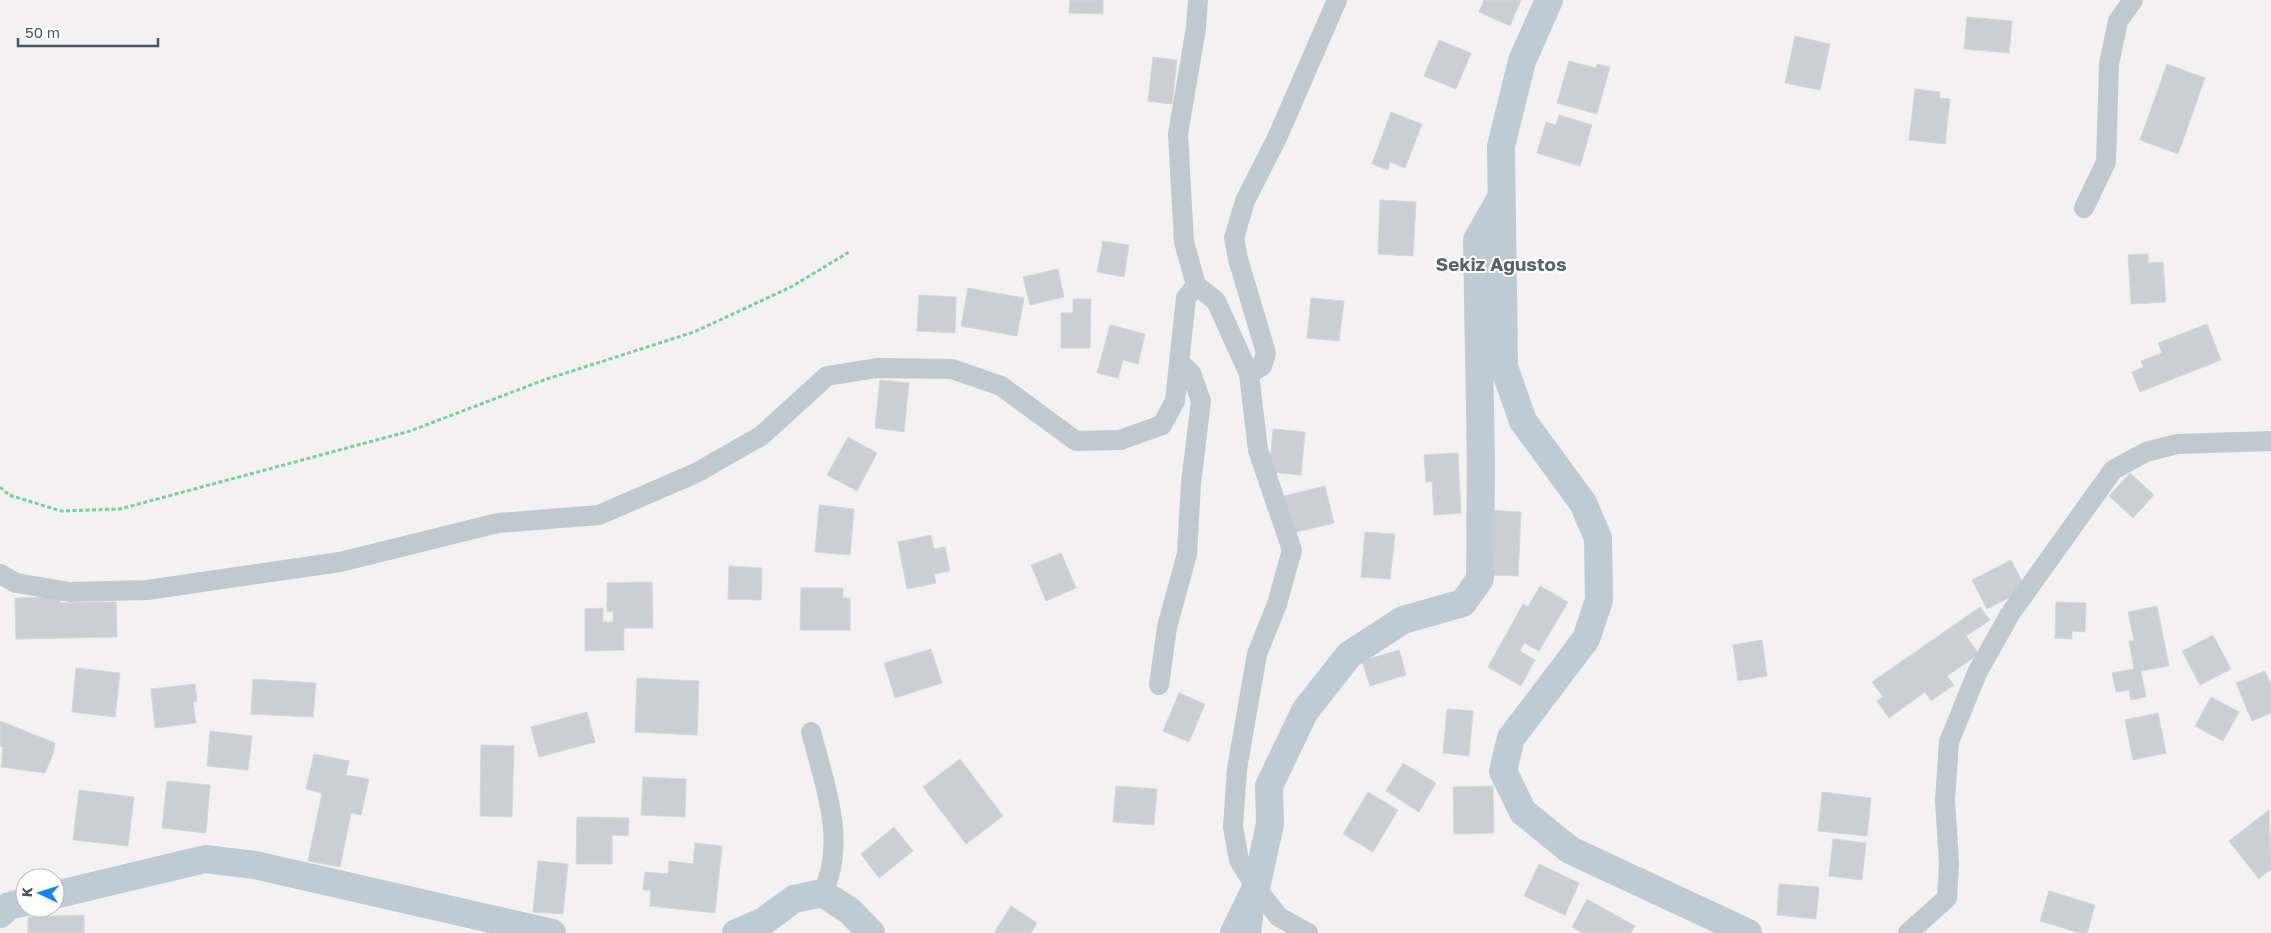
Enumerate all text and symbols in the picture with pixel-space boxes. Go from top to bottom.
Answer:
scale bar [18,15,158,47]
text: 50 m [25,23,60,41]
district label: Sekiz Ağustos [1435,252,1567,275]
north arrow [15,868,65,918]
text: K [18,886,35,898]

